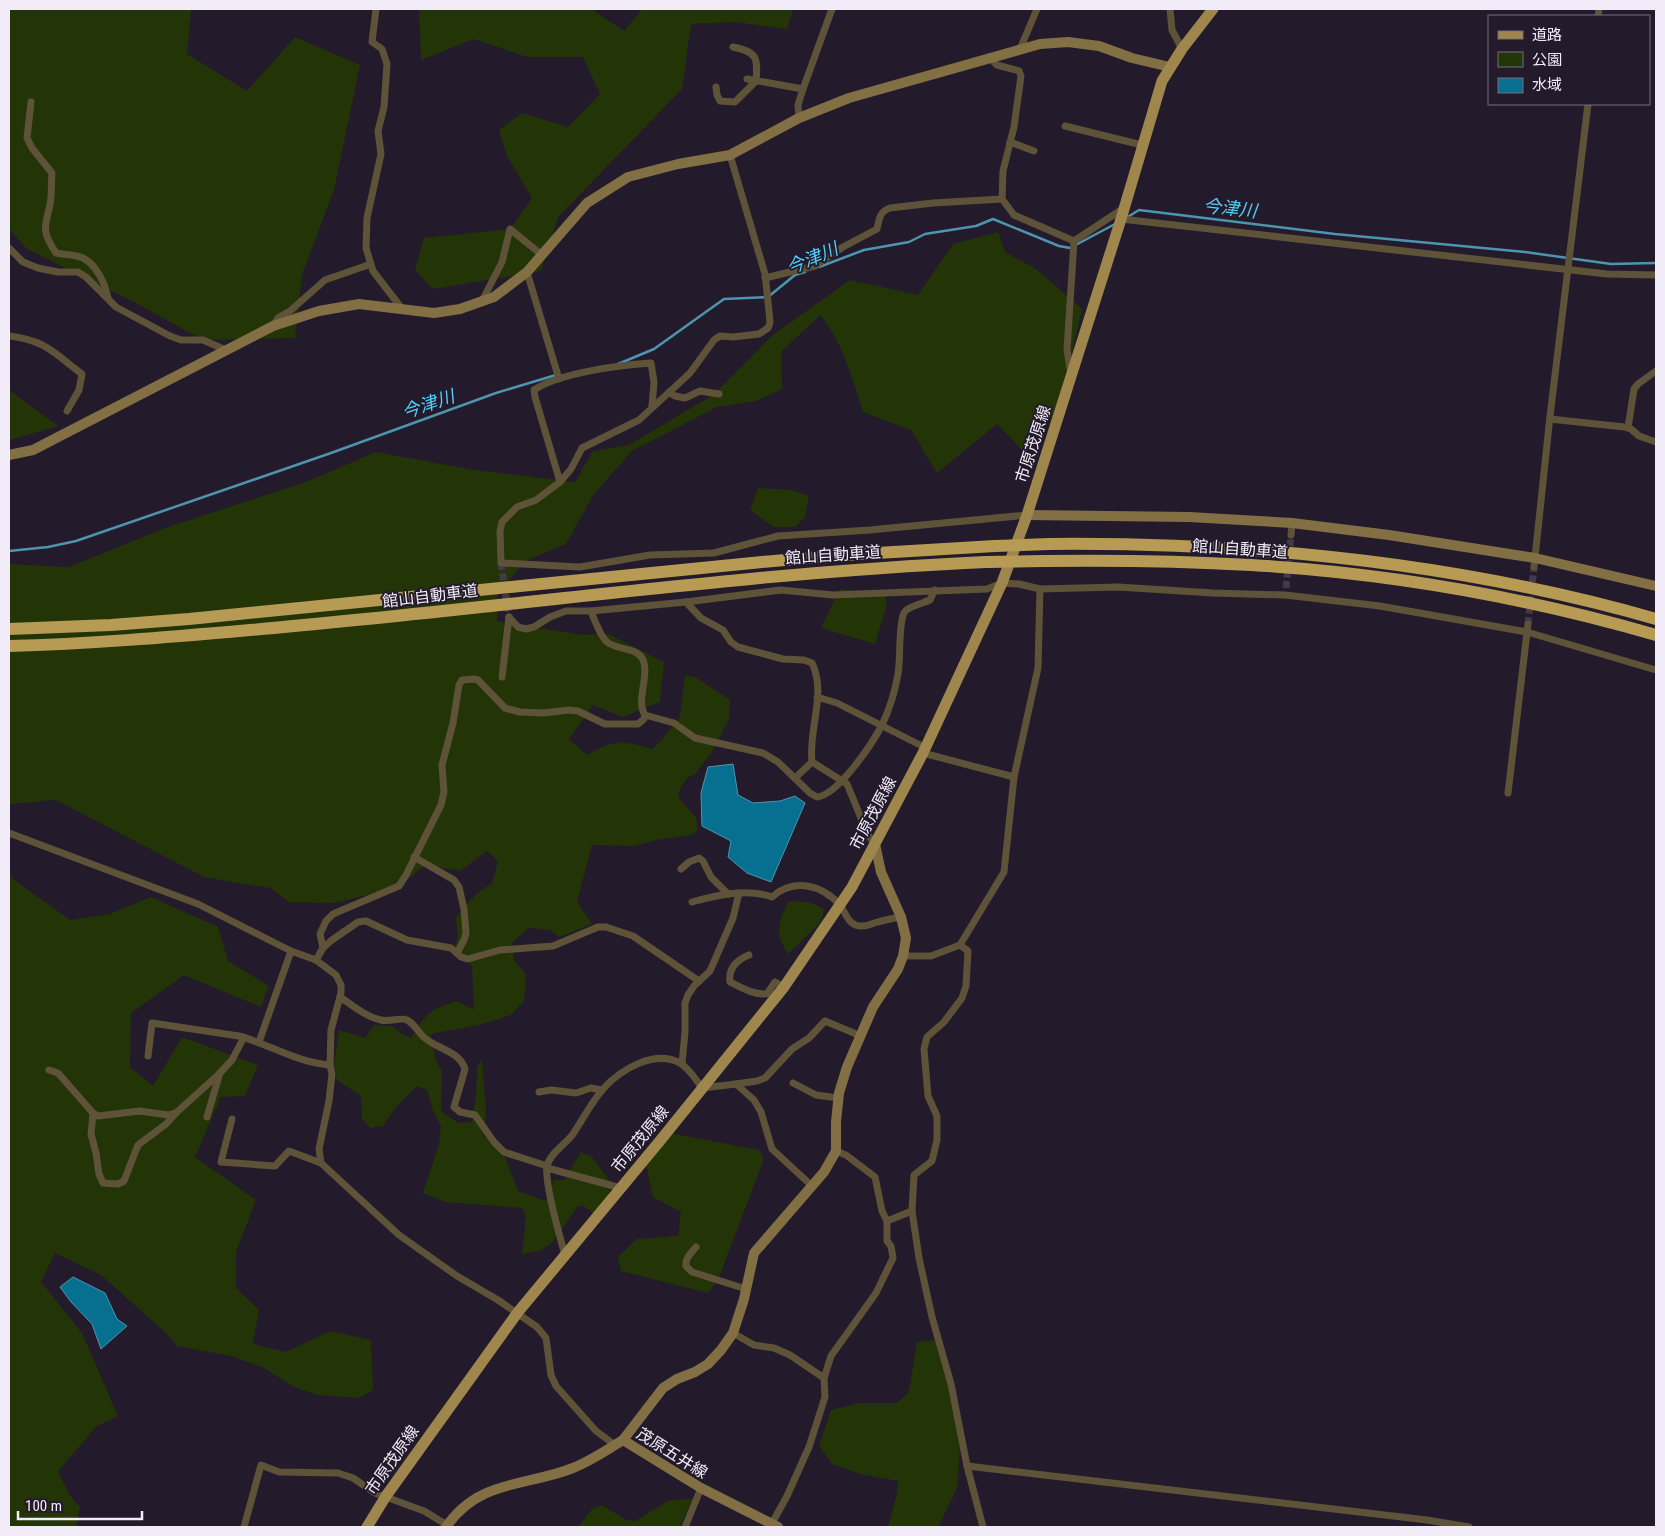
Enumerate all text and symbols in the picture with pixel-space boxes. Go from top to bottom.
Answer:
legend [1488,15,1650,105]
text: 道路 [1532,26,1562,44]
text: 公園 [1532,51,1562,69]
text: 水域 [1532,76,1562,94]
water label: 今津川 [1202,195,1260,221]
water label: 今津川 [783,237,843,278]
water label: 今津川 [399,385,459,423]
street label: 市原茂原線 [1012,403,1054,485]
street label: 館山自動車道 [1191,536,1289,562]
street label: 館山自動車道 [784,542,882,568]
street label: 館山自動車道 [381,581,479,611]
street label: 市原茂原線 [846,773,900,853]
street label: 市原茂原線 [607,1102,673,1176]
street label: 市原茂原線 [361,1422,423,1498]
street label: 茂原五井線 [633,1424,711,1482]
scale bar [18,1488,141,1520]
text: 100 m [25,1497,62,1515]

